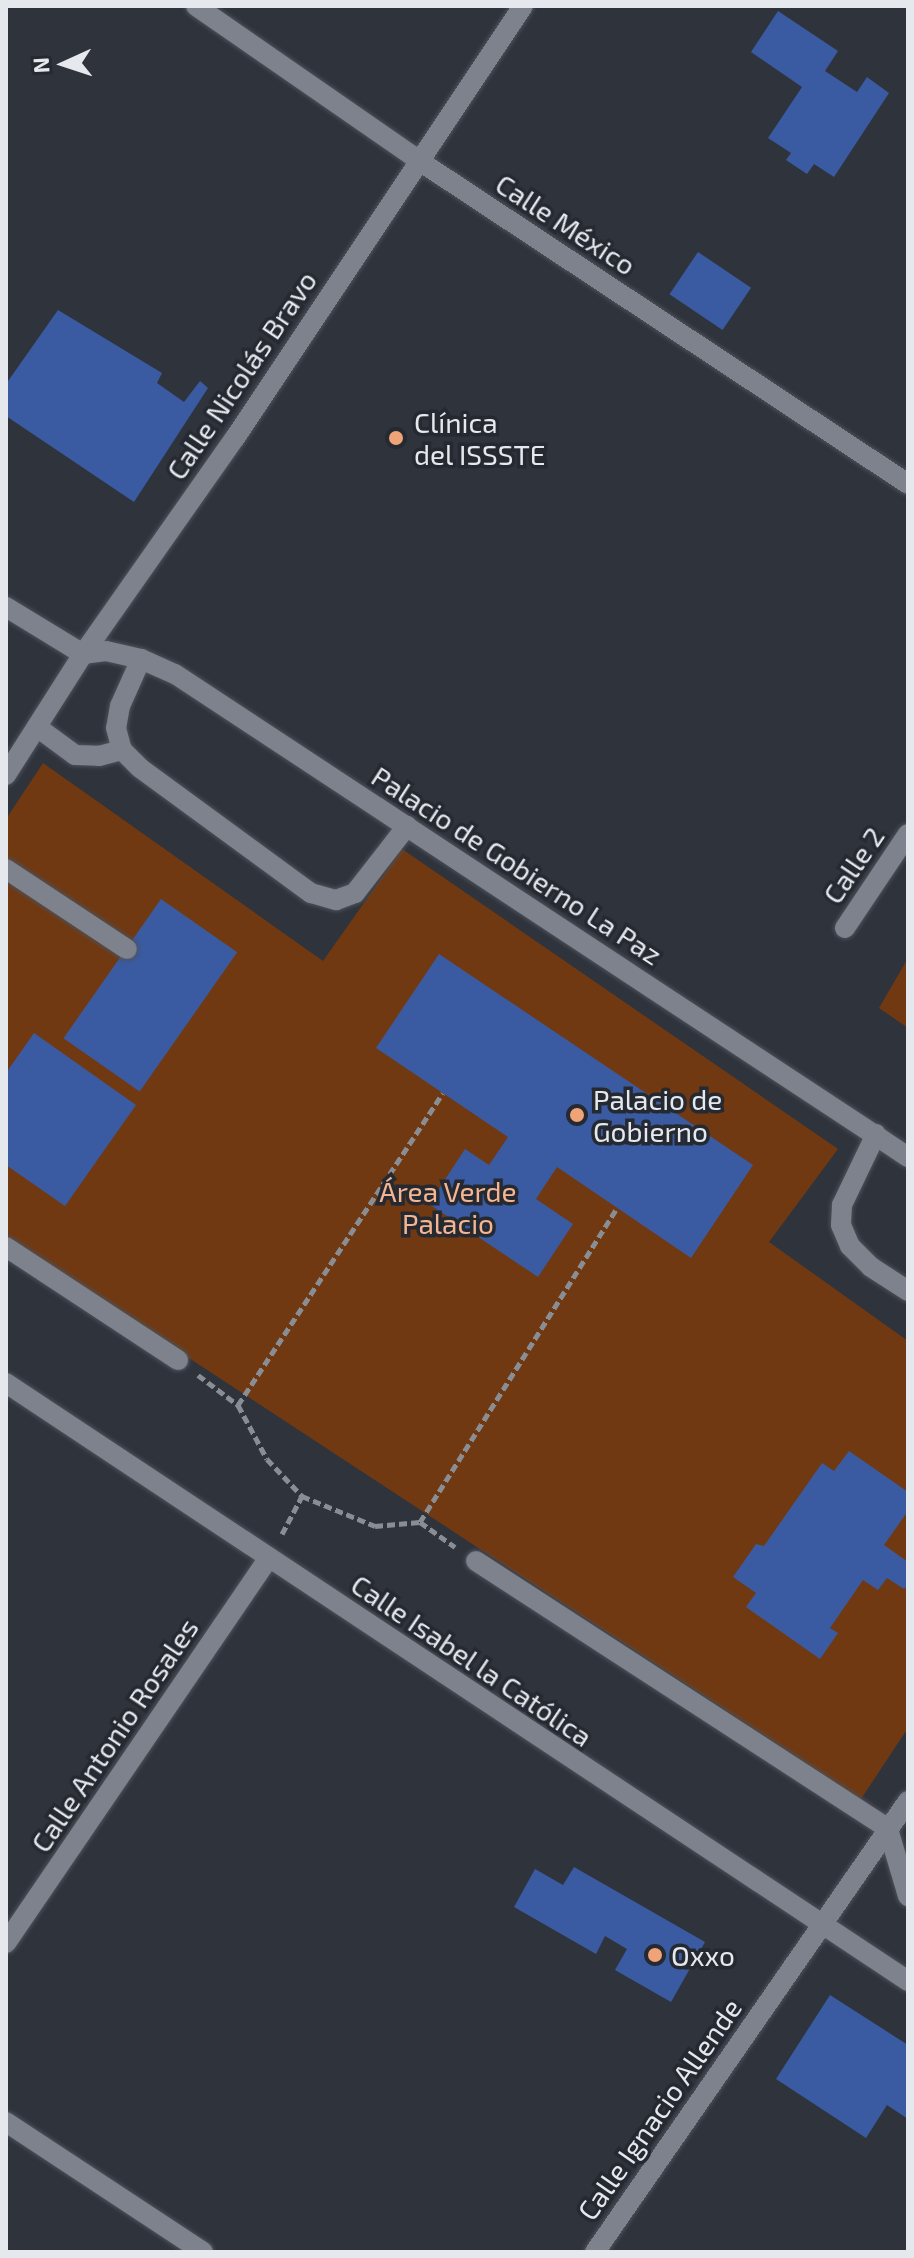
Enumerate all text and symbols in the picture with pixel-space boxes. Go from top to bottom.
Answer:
north arrow [24,24,104,104]
text: N [27,57,53,74]
street label: Calle México [490,166,642,282]
street label: Calle Nicolás Bravo [159,264,323,486]
place label: Clínica del ISSSTE [414,405,546,471]
marker: Clínica del ISSSTE [385,427,407,449]
street label: Palacio de Gobierno La Paz [366,759,668,971]
street label: Calle 2 [815,820,891,910]
place label: Palacio de Gobierno [593,1082,722,1148]
marker: Palacio de Gobierno [568,1106,586,1124]
park label: Área Verde Palacio [379,1174,517,1240]
street label: Calle Isabel la Católica [345,1567,599,1753]
street label: Calle Antonio Rosales [23,1612,205,1858]
place label: Oxxo [671,1938,735,1972]
marker: Oxxo [646,1946,664,1964]
street label: Calle Ignacio Allende [570,1992,748,2226]

